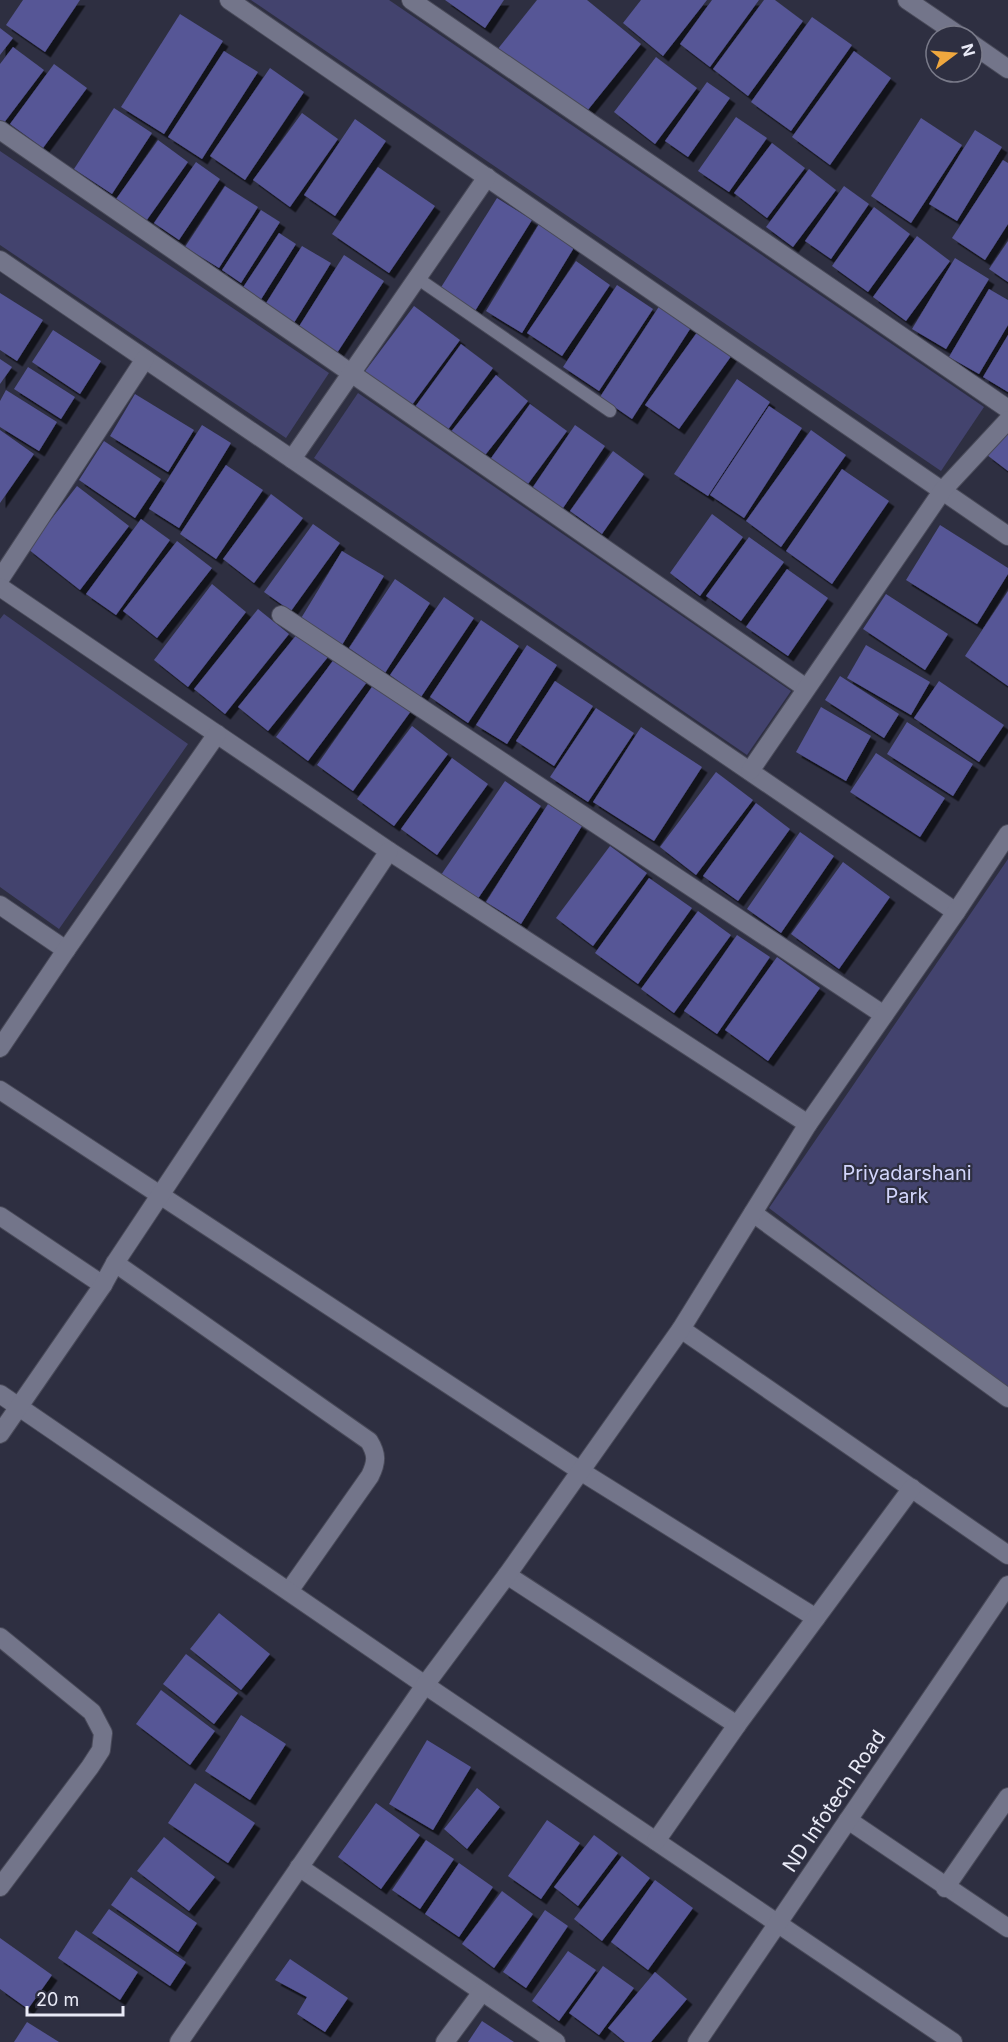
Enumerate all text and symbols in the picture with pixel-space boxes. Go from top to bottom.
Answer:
north arrow [924,24,984,84]
text: N [957,41,980,58]
park label: Priyadarshani Park [842,1161,972,1208]
street label: ND Infotech Road [778,1725,890,1877]
scale bar [27,1979,123,2017]
text: 20 m [36,1989,79,2010]

